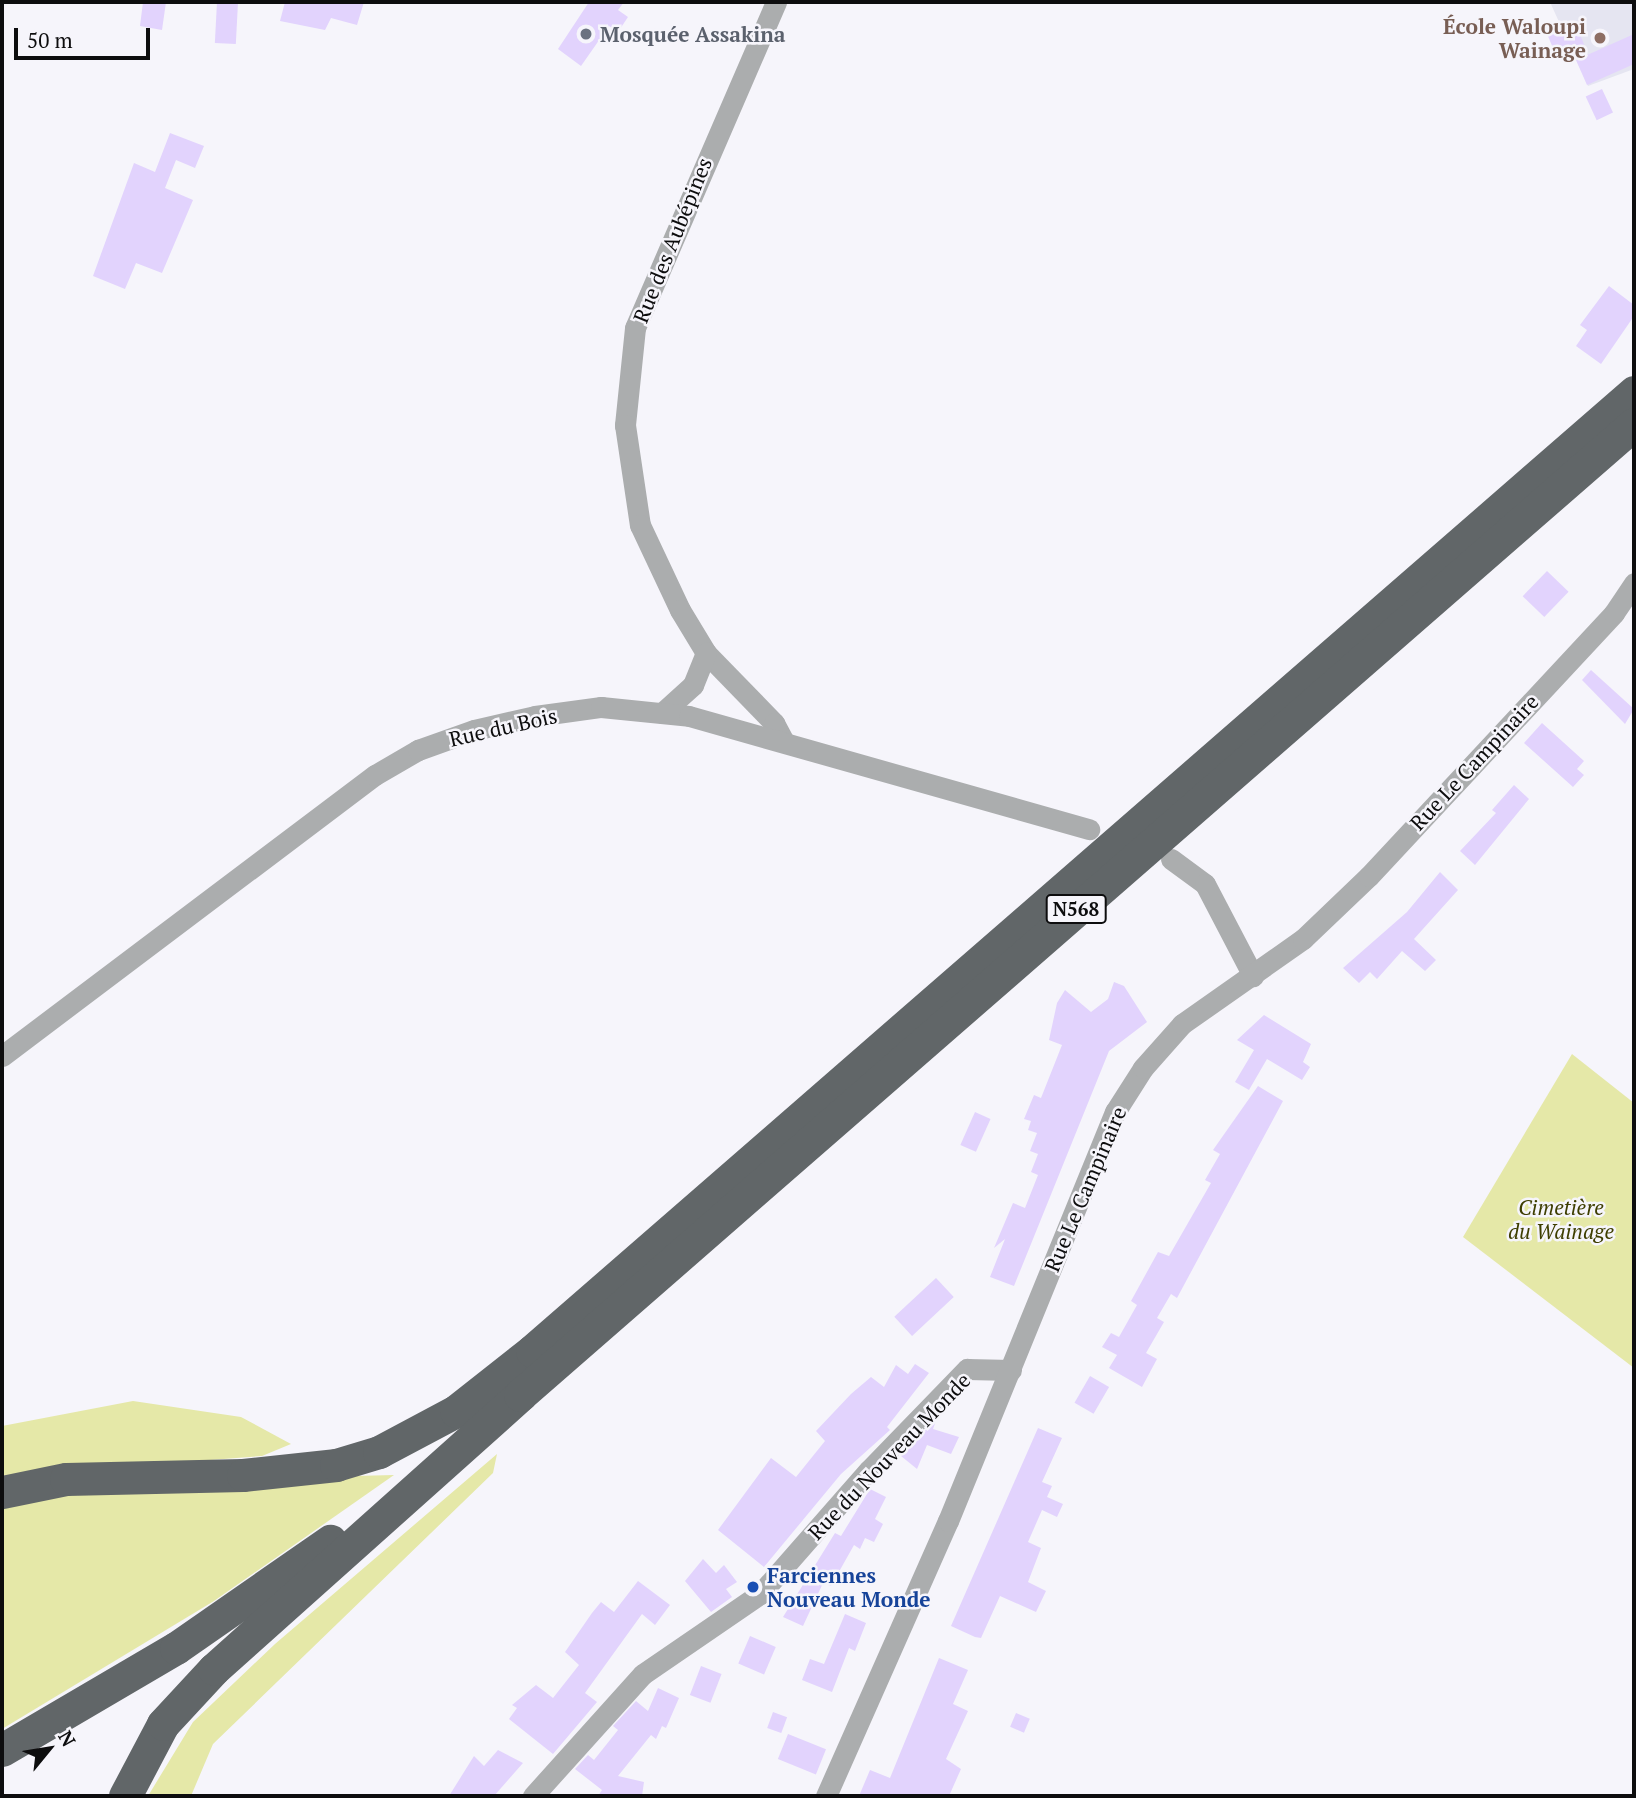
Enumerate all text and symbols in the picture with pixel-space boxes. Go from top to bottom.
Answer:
place label: École Waloupi Wainage [1443,13,1586,63]
scale bar [18,14,154,58]
place label: Mosquée Assakina [600,21,786,47]
text: 50 m [27,26,73,54]
marker: Mosquée Assakina [578,26,594,42]
marker: École Waloupi Wainage [1592,30,1608,46]
street label: Rue des Aubépines [627,154,717,326]
street label: Rue Le Campinaire [1405,689,1543,835]
street label: Rue du Bois [447,702,559,752]
road number: N568 [1044,894,1108,925]
street label: Rue Le Campinaire [1039,1103,1131,1275]
park label: Cimetière du Wainage [1508,1194,1614,1244]
street label: Rue du Nouveau Monde [803,1367,975,1545]
place label: Farciennes Nouveau Monde [767,1562,931,1612]
marker: Farciennes Nouveau Monde [745,1579,761,1595]
north arrow [14,1714,84,1784]
text: N [53,1726,82,1751]

